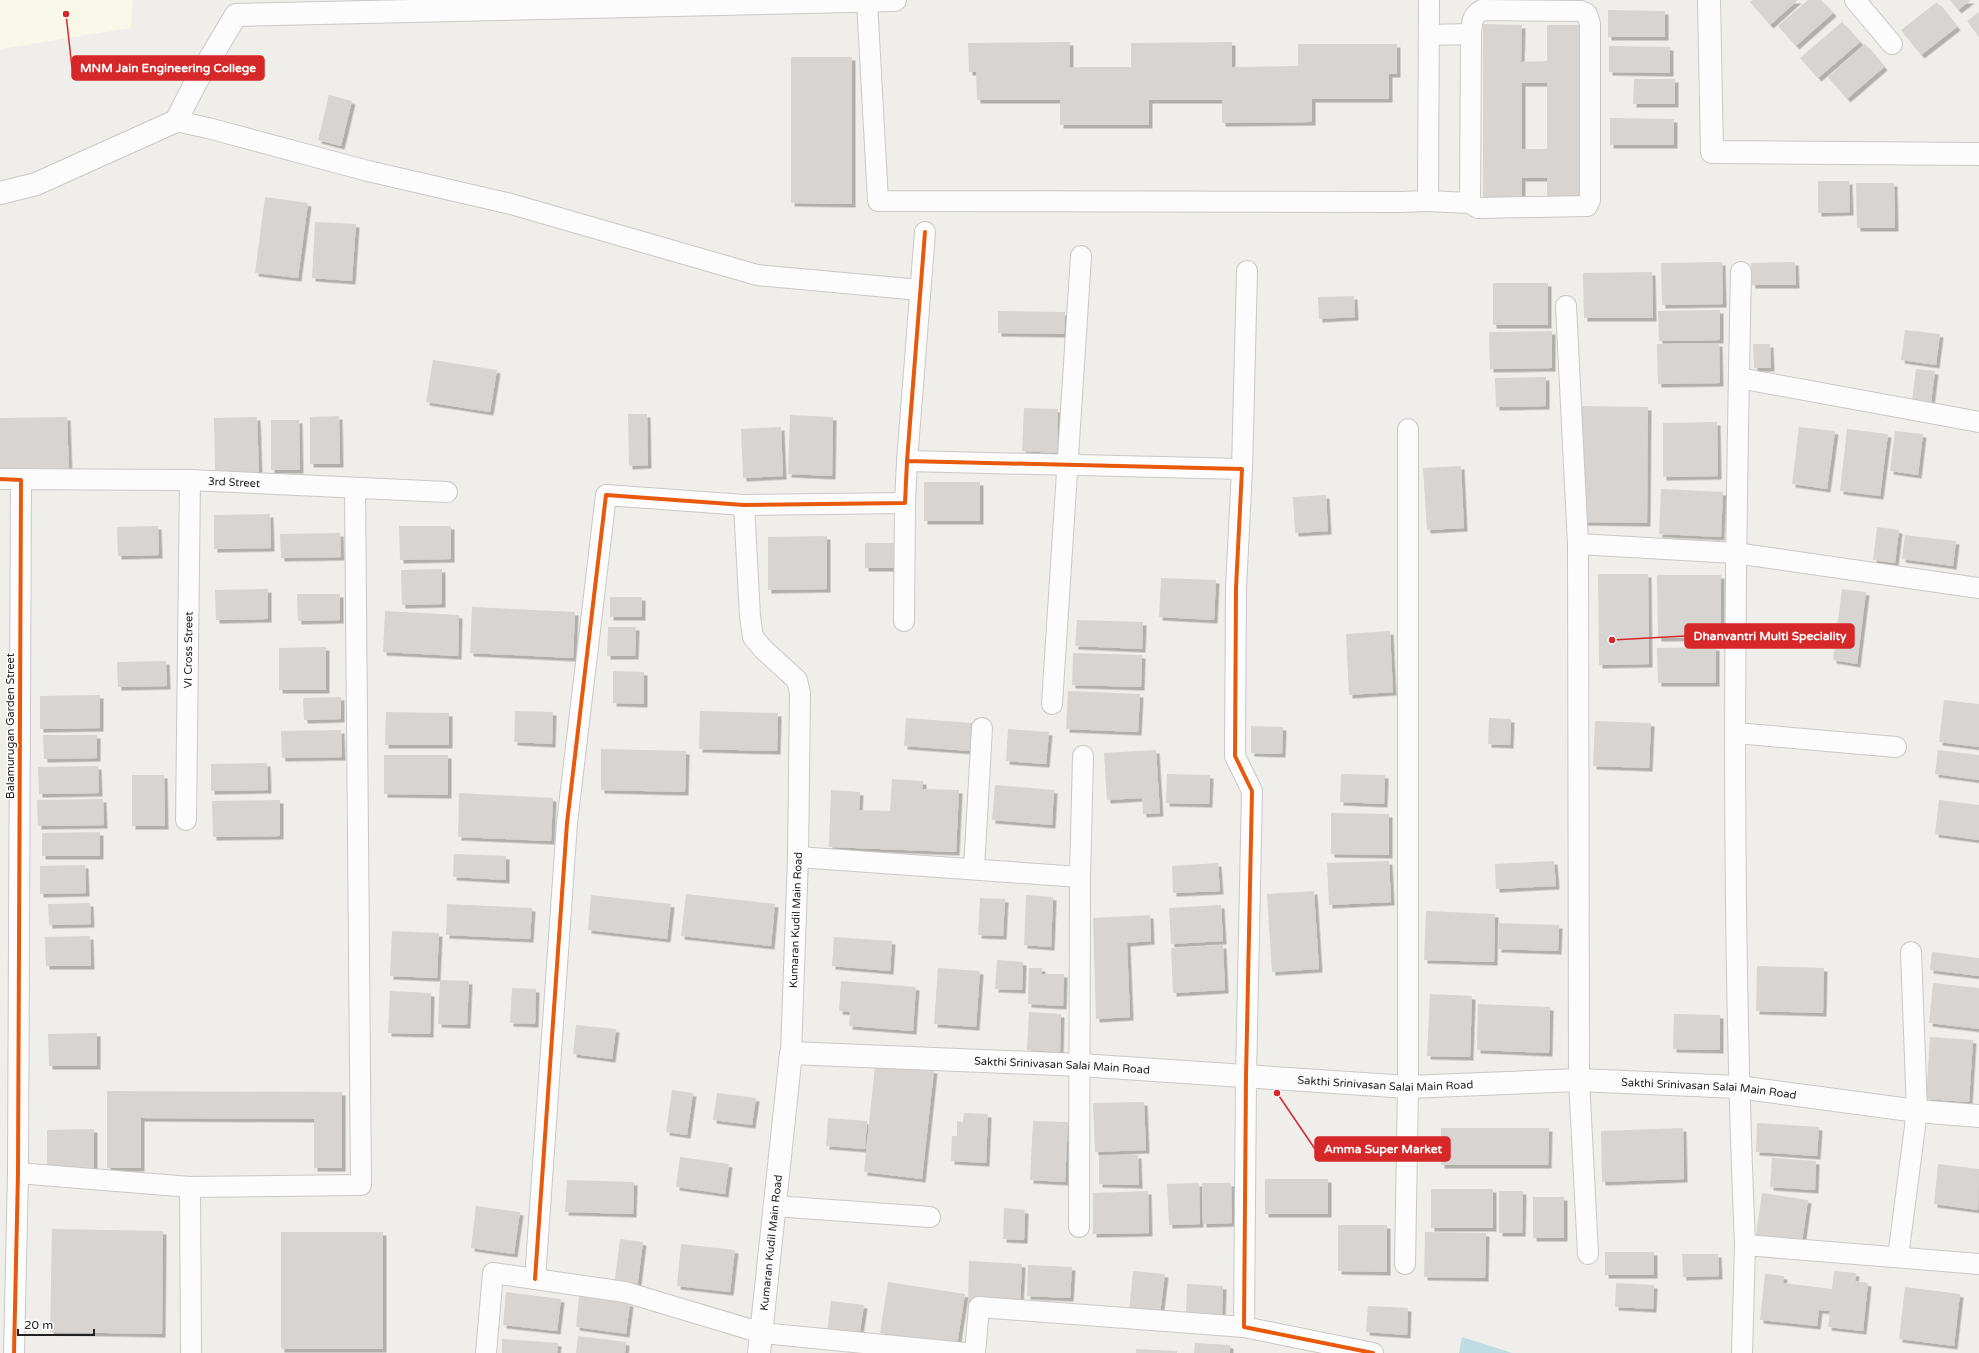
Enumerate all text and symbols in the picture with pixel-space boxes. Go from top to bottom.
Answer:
callout: MNM Jain Engineering College [72,56,264,80]
text: MNM Jain Engineering College [80,61,256,76]
street label: 3rd Street [208,474,260,490]
street label: VI Cross Street [181,611,195,689]
callout: Dhanvantri Multi Speciality [1685,624,1854,648]
text: Dhanvantri Multi Speciality [1694,629,1847,644]
street label: Balamurugan Garden Street [4,653,17,799]
street label: Kumaran Kudil Main Road [787,852,805,988]
street label: Sakthi Srinivasan Salai Main Road [974,1054,1150,1076]
street label: Sakthi Srinivasan Salai Main Road [1297,1073,1474,1094]
street label: Sakthi Srinivasan Salai Main Road [1621,1075,1797,1101]
callout: Amma Super Market [1315,1137,1450,1161]
text: Amma Super Market [1324,1142,1443,1157]
street label: Kumaran Kudil Main Road [757,1174,784,1311]
scale bar [18,1311,94,1337]
text: 20 m [24,1318,53,1332]

